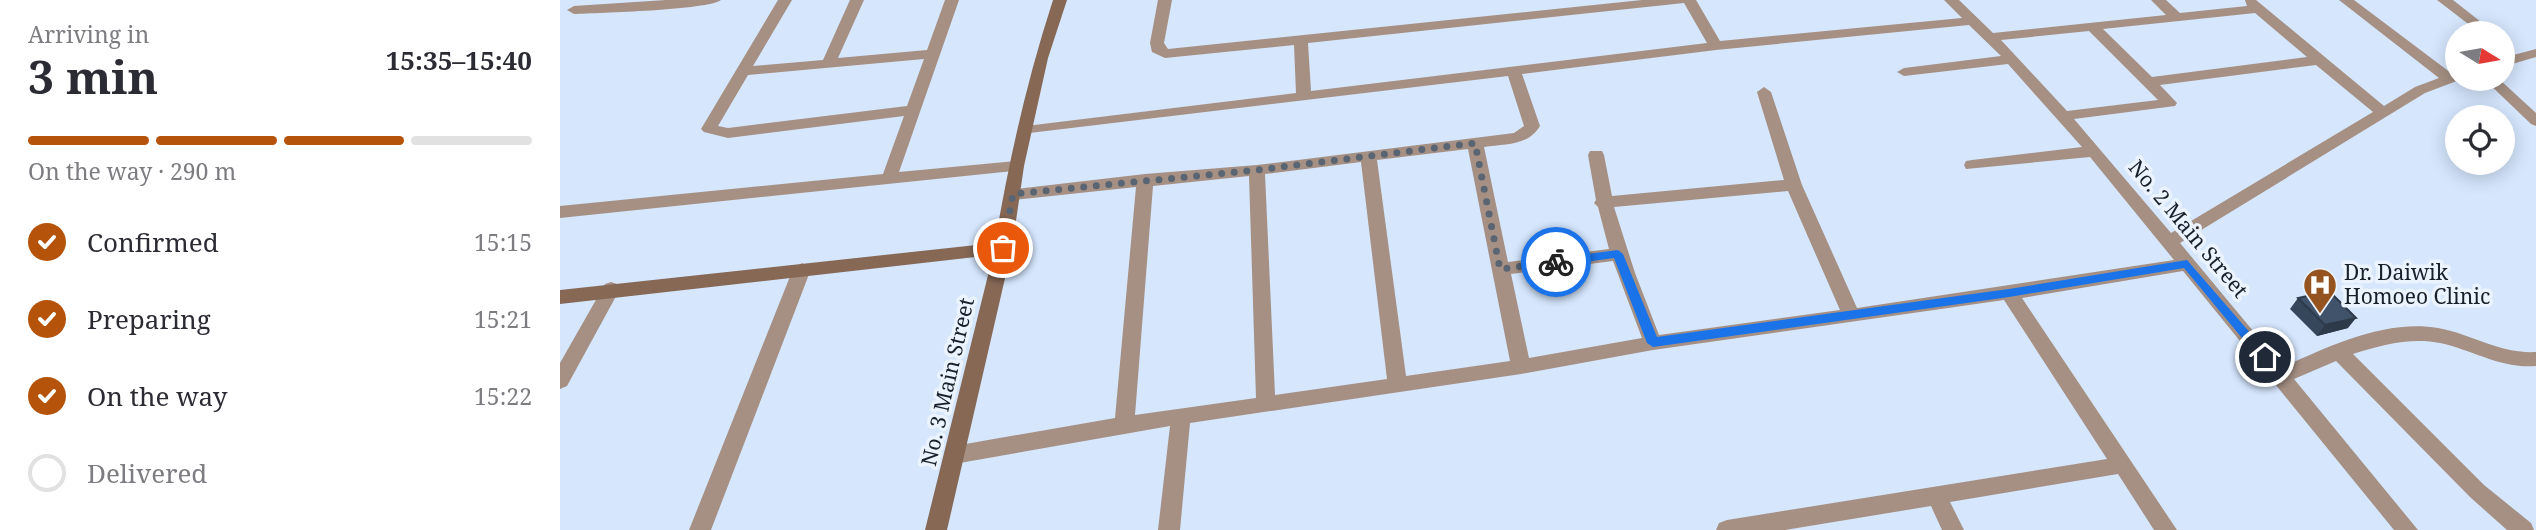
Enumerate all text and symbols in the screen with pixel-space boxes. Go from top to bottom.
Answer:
text: Arriving in [28,18,149,50]
north arrow [2445,21,2515,91]
map controls [2445,21,2515,175]
text: 15:35–15:40 [386,42,532,78]
text: 3 min [28,45,158,107]
button: locate [2445,105,2515,175]
street label: No. 2 Main Street [2123,154,2255,303]
text: On the way · 290 m [28,155,236,187]
pin [973,218,1033,278]
icon: check [28,223,66,261]
text: Confirmed [87,224,219,260]
text: 15:15 [474,226,532,258]
courier [1521,227,1591,297]
icon: bag [984,229,1022,267]
icon: bike [1537,243,1575,281]
place label: Dr. Daiwik Homoeo Clinic [2344,258,2490,310]
hospital icon: Dr. Daiwik Homoeo Clinic [2301,266,2339,315]
street label: No. 3 Main Street [914,295,980,469]
icon: check [28,300,66,338]
text: Preparing [87,301,211,337]
text: 15:21 [474,303,532,335]
pin [2235,327,2295,387]
icon: home [2246,338,2284,376]
icon: check [28,377,66,415]
text: On the way [87,378,227,414]
text: 15:22 [474,380,532,412]
text: Delivered [87,455,207,491]

